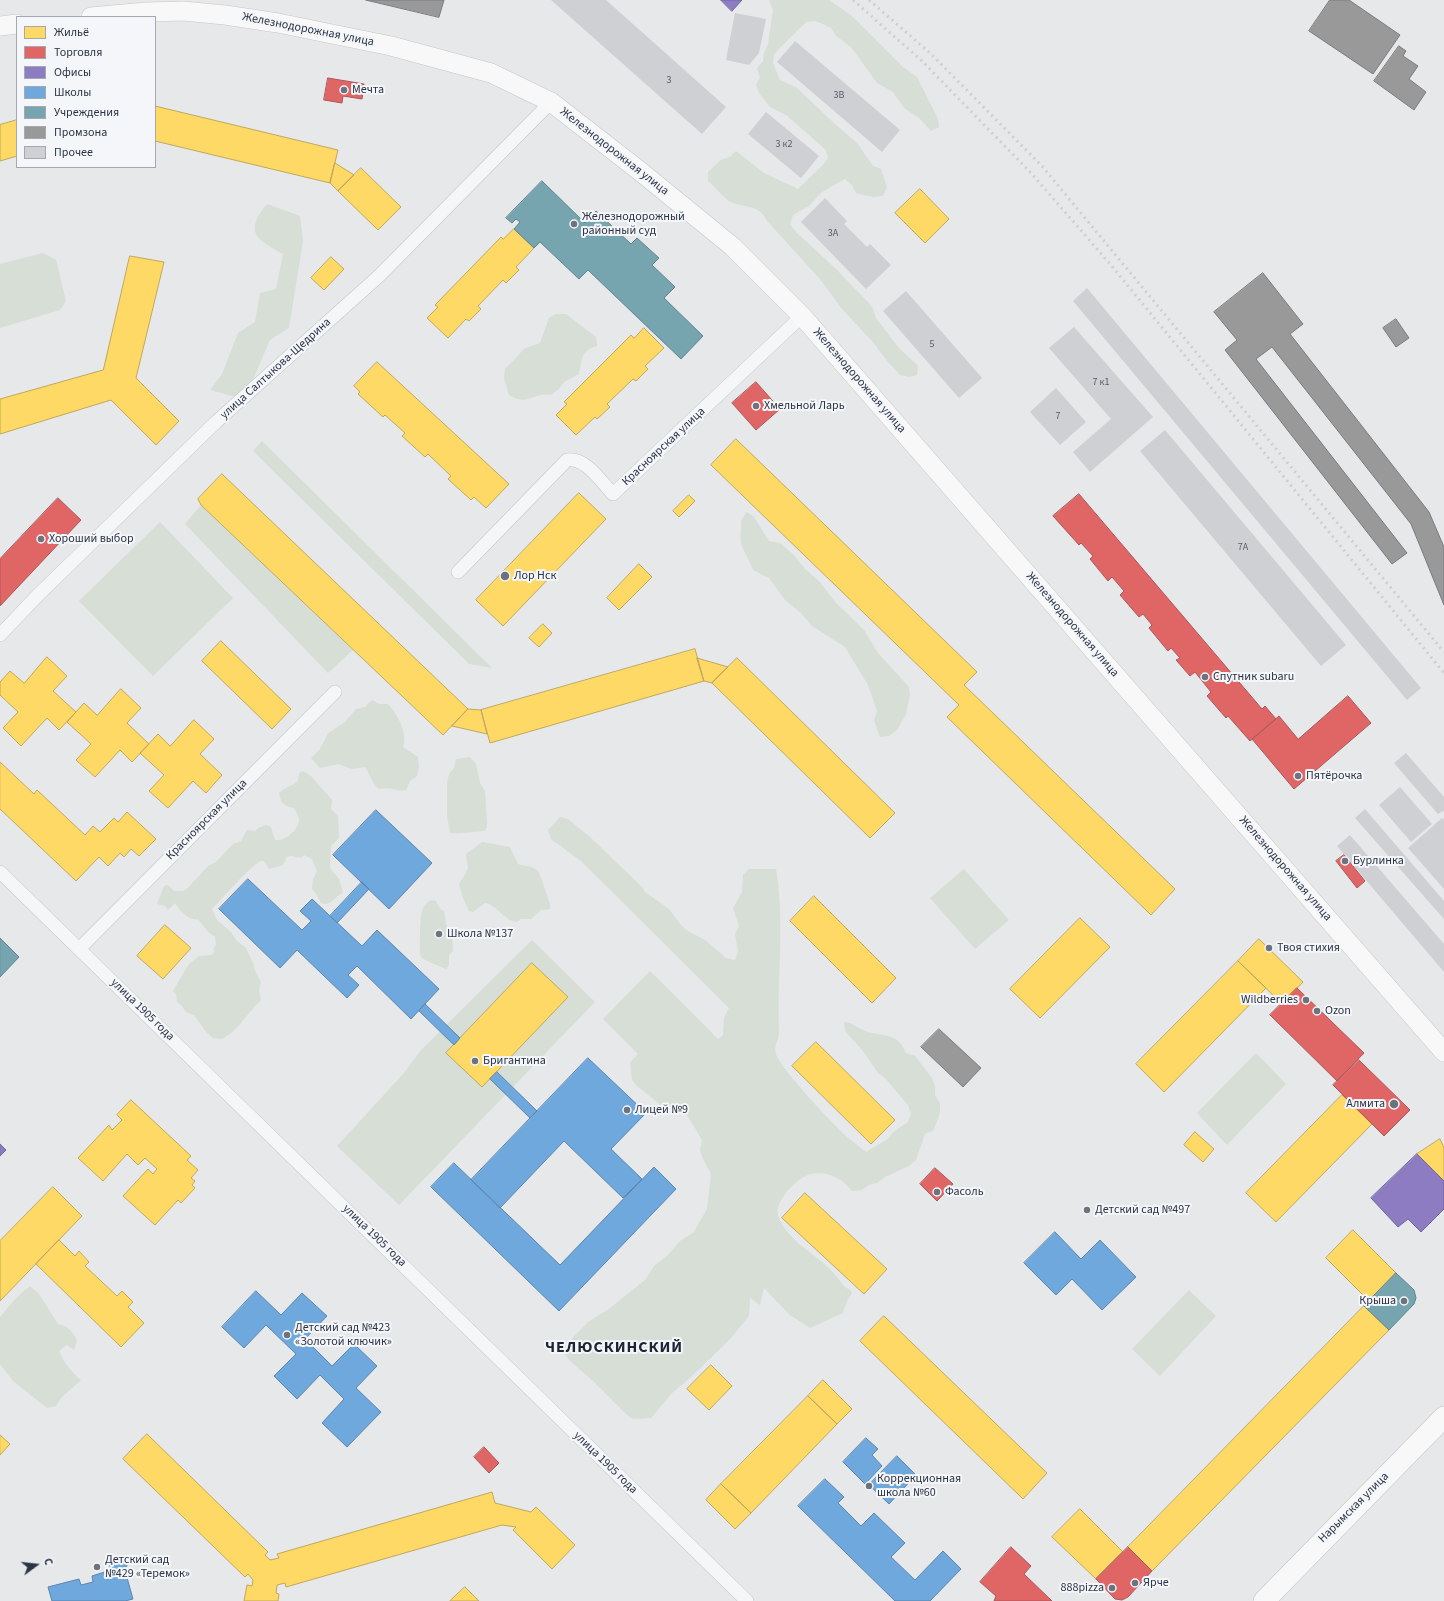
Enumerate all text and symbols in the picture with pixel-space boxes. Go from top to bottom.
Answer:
street label: Железнодорожная улица [241,10,375,50]
legend [16,16,156,168]
text: Жильё [54,24,89,41]
text: Торговля [54,44,102,61]
text: Офисы [54,64,91,81]
house number: 3 [667,75,671,87]
place label: Мечта [352,83,384,97]
text: Школы [54,84,91,101]
marker: Мечта [339,85,349,95]
house number: 3В [834,90,844,102]
text: Учреждения [54,104,119,121]
street label: Железнодорожная улица [557,105,671,199]
text: Промзона [54,124,107,141]
house number: 3 к2 [776,139,792,151]
text: Прочее [54,144,93,161]
place label: Железнодорожный районный суд [582,210,685,238]
marker: Железнодорожный районный суд [569,219,579,229]
house number: 3А [828,228,838,240]
street label: улица Салтыкова-Щедрина [218,315,334,423]
street label: Железнодорожная улица [810,326,908,436]
house number: 5 [930,339,934,351]
house number: 7 к1 [1093,377,1109,389]
place label: Хмельной Ларь [764,399,845,413]
marker: Хмельной Ларь [751,401,761,411]
street label: Красноярская улица [619,405,709,489]
house number: 7 [1056,411,1060,423]
place label: Хороший выбор [49,532,134,546]
marker: Хороший выбор [36,534,46,544]
house number: 7А [1238,542,1248,554]
place label: Лор Нск [514,569,556,583]
marker: Лор Нск [499,570,511,582]
street label: Железнодорожная улица [1023,570,1121,680]
place label: Спутник subaru [1213,670,1294,684]
marker: Спутник subaru [1200,672,1210,682]
place label: Пятёрочка [1306,769,1362,783]
marker: Пятёрочка [1293,771,1303,781]
street label: Красноярская улица [164,777,250,863]
street label: Железнодорожная улица [1236,814,1334,924]
place label: Бурлинка [1353,854,1404,868]
marker: Бурлинка [1340,856,1350,866]
place label: Школа №137 [447,927,513,941]
marker: Школа №137 [434,929,444,939]
place label: Твоя стихия [1277,941,1340,955]
marker: Твоя стихия [1264,943,1274,953]
street label: улица 1905 года [107,976,177,1044]
place label: Wildberries [1241,993,1298,1007]
marker: Wildberries [1301,995,1311,1005]
place label: Ozon [1325,1004,1351,1018]
marker: Ozon [1312,1006,1322,1016]
place label: Бригантина [483,1054,546,1068]
marker: Бригантина [470,1056,480,1066]
place label: Алмита [1346,1097,1385,1111]
marker: Алмита [1388,1098,1400,1110]
place label: Лицей №9 [635,1103,688,1117]
marker: Лицей №9 [622,1105,632,1115]
place label: Фасоль [945,1185,984,1199]
marker: Фасоль [932,1187,942,1197]
street label: улица 1905 года [339,1202,409,1270]
place label: Детский сад №497 [1095,1203,1190,1217]
marker: Детский сад №497 [1082,1205,1092,1215]
place label: Крыша [1359,1294,1396,1308]
marker: Крыша [1399,1296,1409,1306]
place label: Детский сад №423 «Золотой ключик» [295,1321,392,1349]
marker: Детский сад №423 «Золотой ключик» [282,1330,292,1340]
district label: ЧЕЛЮСКИНСКИЙ [545,1338,683,1358]
street label: улица 1905 года [570,1429,640,1497]
street label: Нарымская улица [1316,1470,1392,1546]
place label: Коррекционная школа №60 [877,1472,961,1500]
marker: Коррекционная школа №60 [864,1481,874,1491]
north arrow [16,1545,56,1585]
place label: Детский сад №429 «Теремок» [105,1553,190,1581]
text: С [40,1557,56,1567]
marker: Детский сад №429 «Теремок» [92,1562,102,1572]
place label: Ярче [1143,1576,1169,1590]
marker: Ярче [1130,1578,1140,1588]
place label: 888pizza [1061,1581,1104,1595]
marker: 888pizza [1107,1583,1117,1593]

